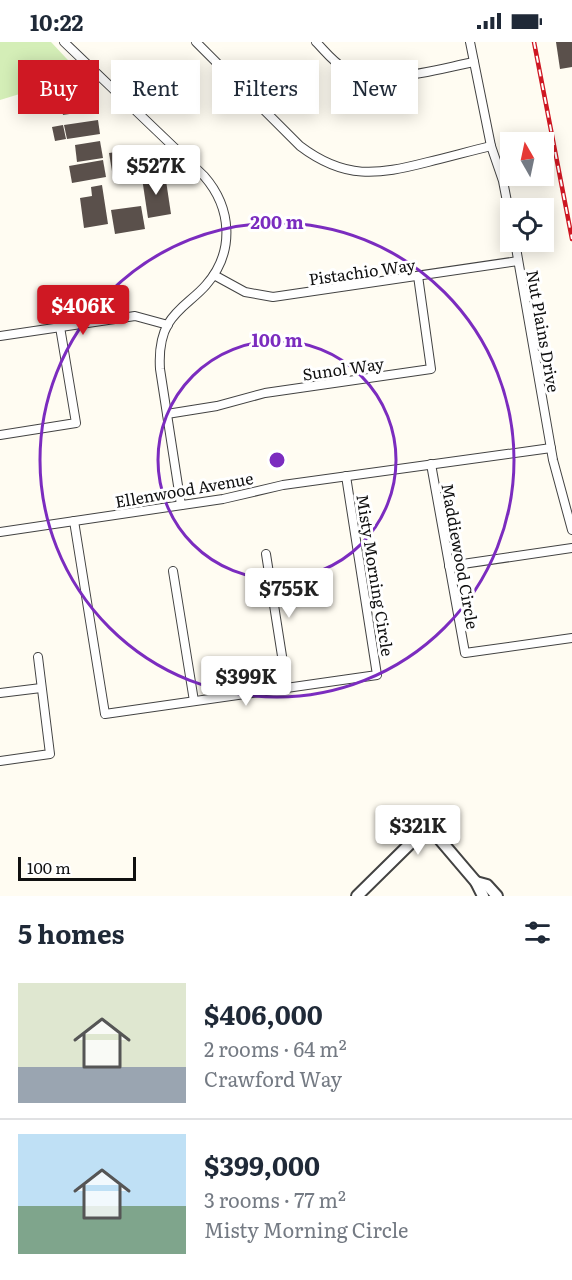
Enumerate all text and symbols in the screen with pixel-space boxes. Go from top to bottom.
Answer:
text: 10:22 [30,5,83,38]
chip: Buy [18,60,99,114]
chip: Rent [111,60,200,114]
chip: Filters [212,60,319,114]
chip: New [331,60,418,114]
north arrow [500,132,554,186]
map controls [500,132,554,252]
pin: $527K [114,145,198,196]
text: $527K [126,149,186,179]
button: locate [500,198,554,252]
text: 200 m [250,208,304,235]
street label: Pistachio Way [307,252,418,290]
street label: Nut Plains Drive [521,268,567,394]
pin: $406K [41,285,125,336]
text: $406K [51,289,115,319]
text: 100 m [251,326,303,353]
street label: Sunol Way [301,350,386,386]
centre of rings [267,450,287,470]
street label: Ellenwood Avenue [113,465,255,513]
street label: Maddiewood Circle [436,481,486,631]
street label: Misty Morning Circle [351,492,401,658]
pin: $755K [247,568,331,619]
text: $755K [259,572,319,602]
pin: $399K [204,656,288,707]
text: $399K [215,660,277,690]
pin: $321K [376,805,460,856]
text: $321K [389,809,447,839]
scale bar [18,854,136,882]
text: 100 m [27,855,71,879]
text: 5 homes [18,913,124,952]
icon: filters [521,916,554,949]
text: $406,000 [204,994,323,1033]
icon: home [66,1007,138,1079]
text: 2 rooms · 64 m² [204,1033,347,1063]
text: Crawford Way [204,1063,342,1093]
text: $399,000 [204,1145,320,1184]
icon: home [66,1158,138,1230]
text: 3 rooms · 77 m² [204,1184,346,1214]
text: Misty Morning Circle [204,1214,408,1244]

